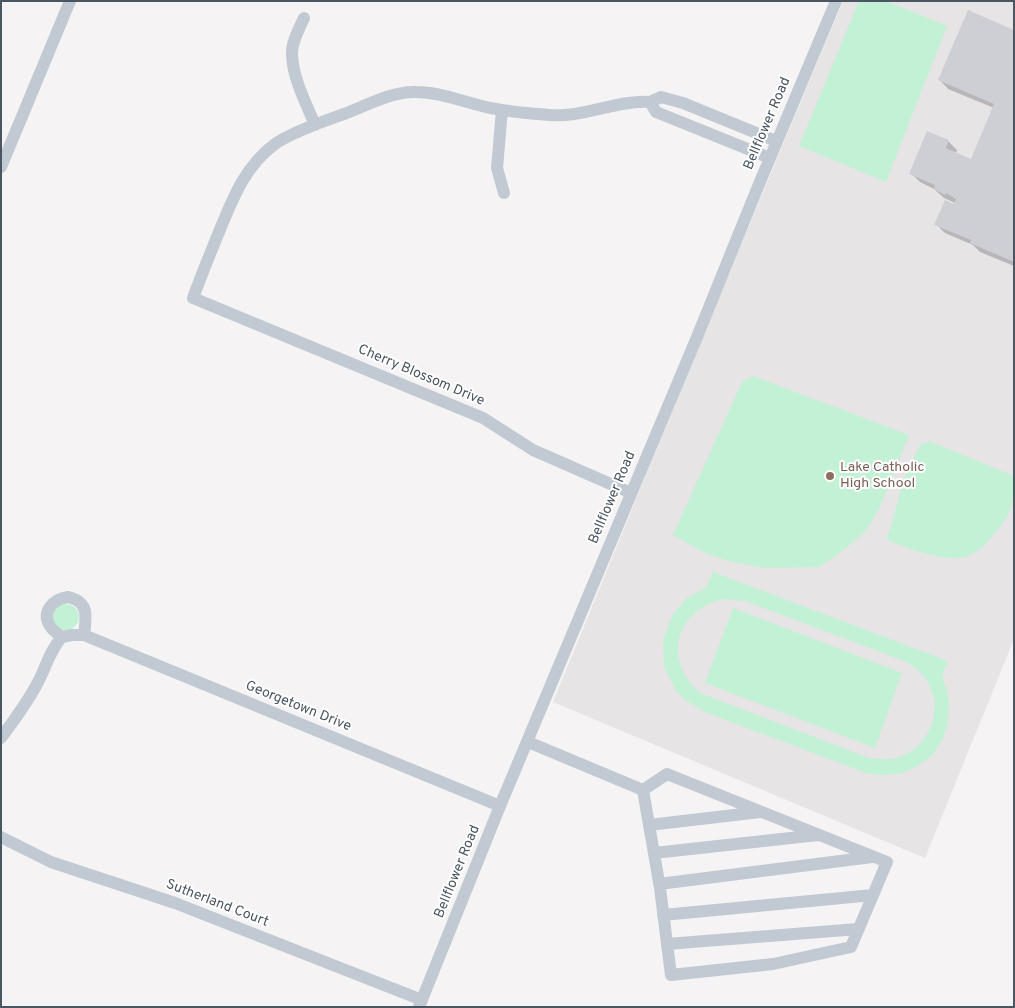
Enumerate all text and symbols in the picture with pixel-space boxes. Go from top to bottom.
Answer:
street label: Bellflower Road [741,75,795,173]
street label: Cherry Blossom Drive [355,342,487,410]
street label: Bellflower Road [586,449,640,547]
place label: Lake Catholic High School [840,460,924,492]
marker: Lake Catholic High School [824,470,836,482]
street label: Georgetown Drive [243,678,353,736]
street label: Bellflower Road [432,823,484,921]
street label: Sutherland Court [163,877,271,931]

